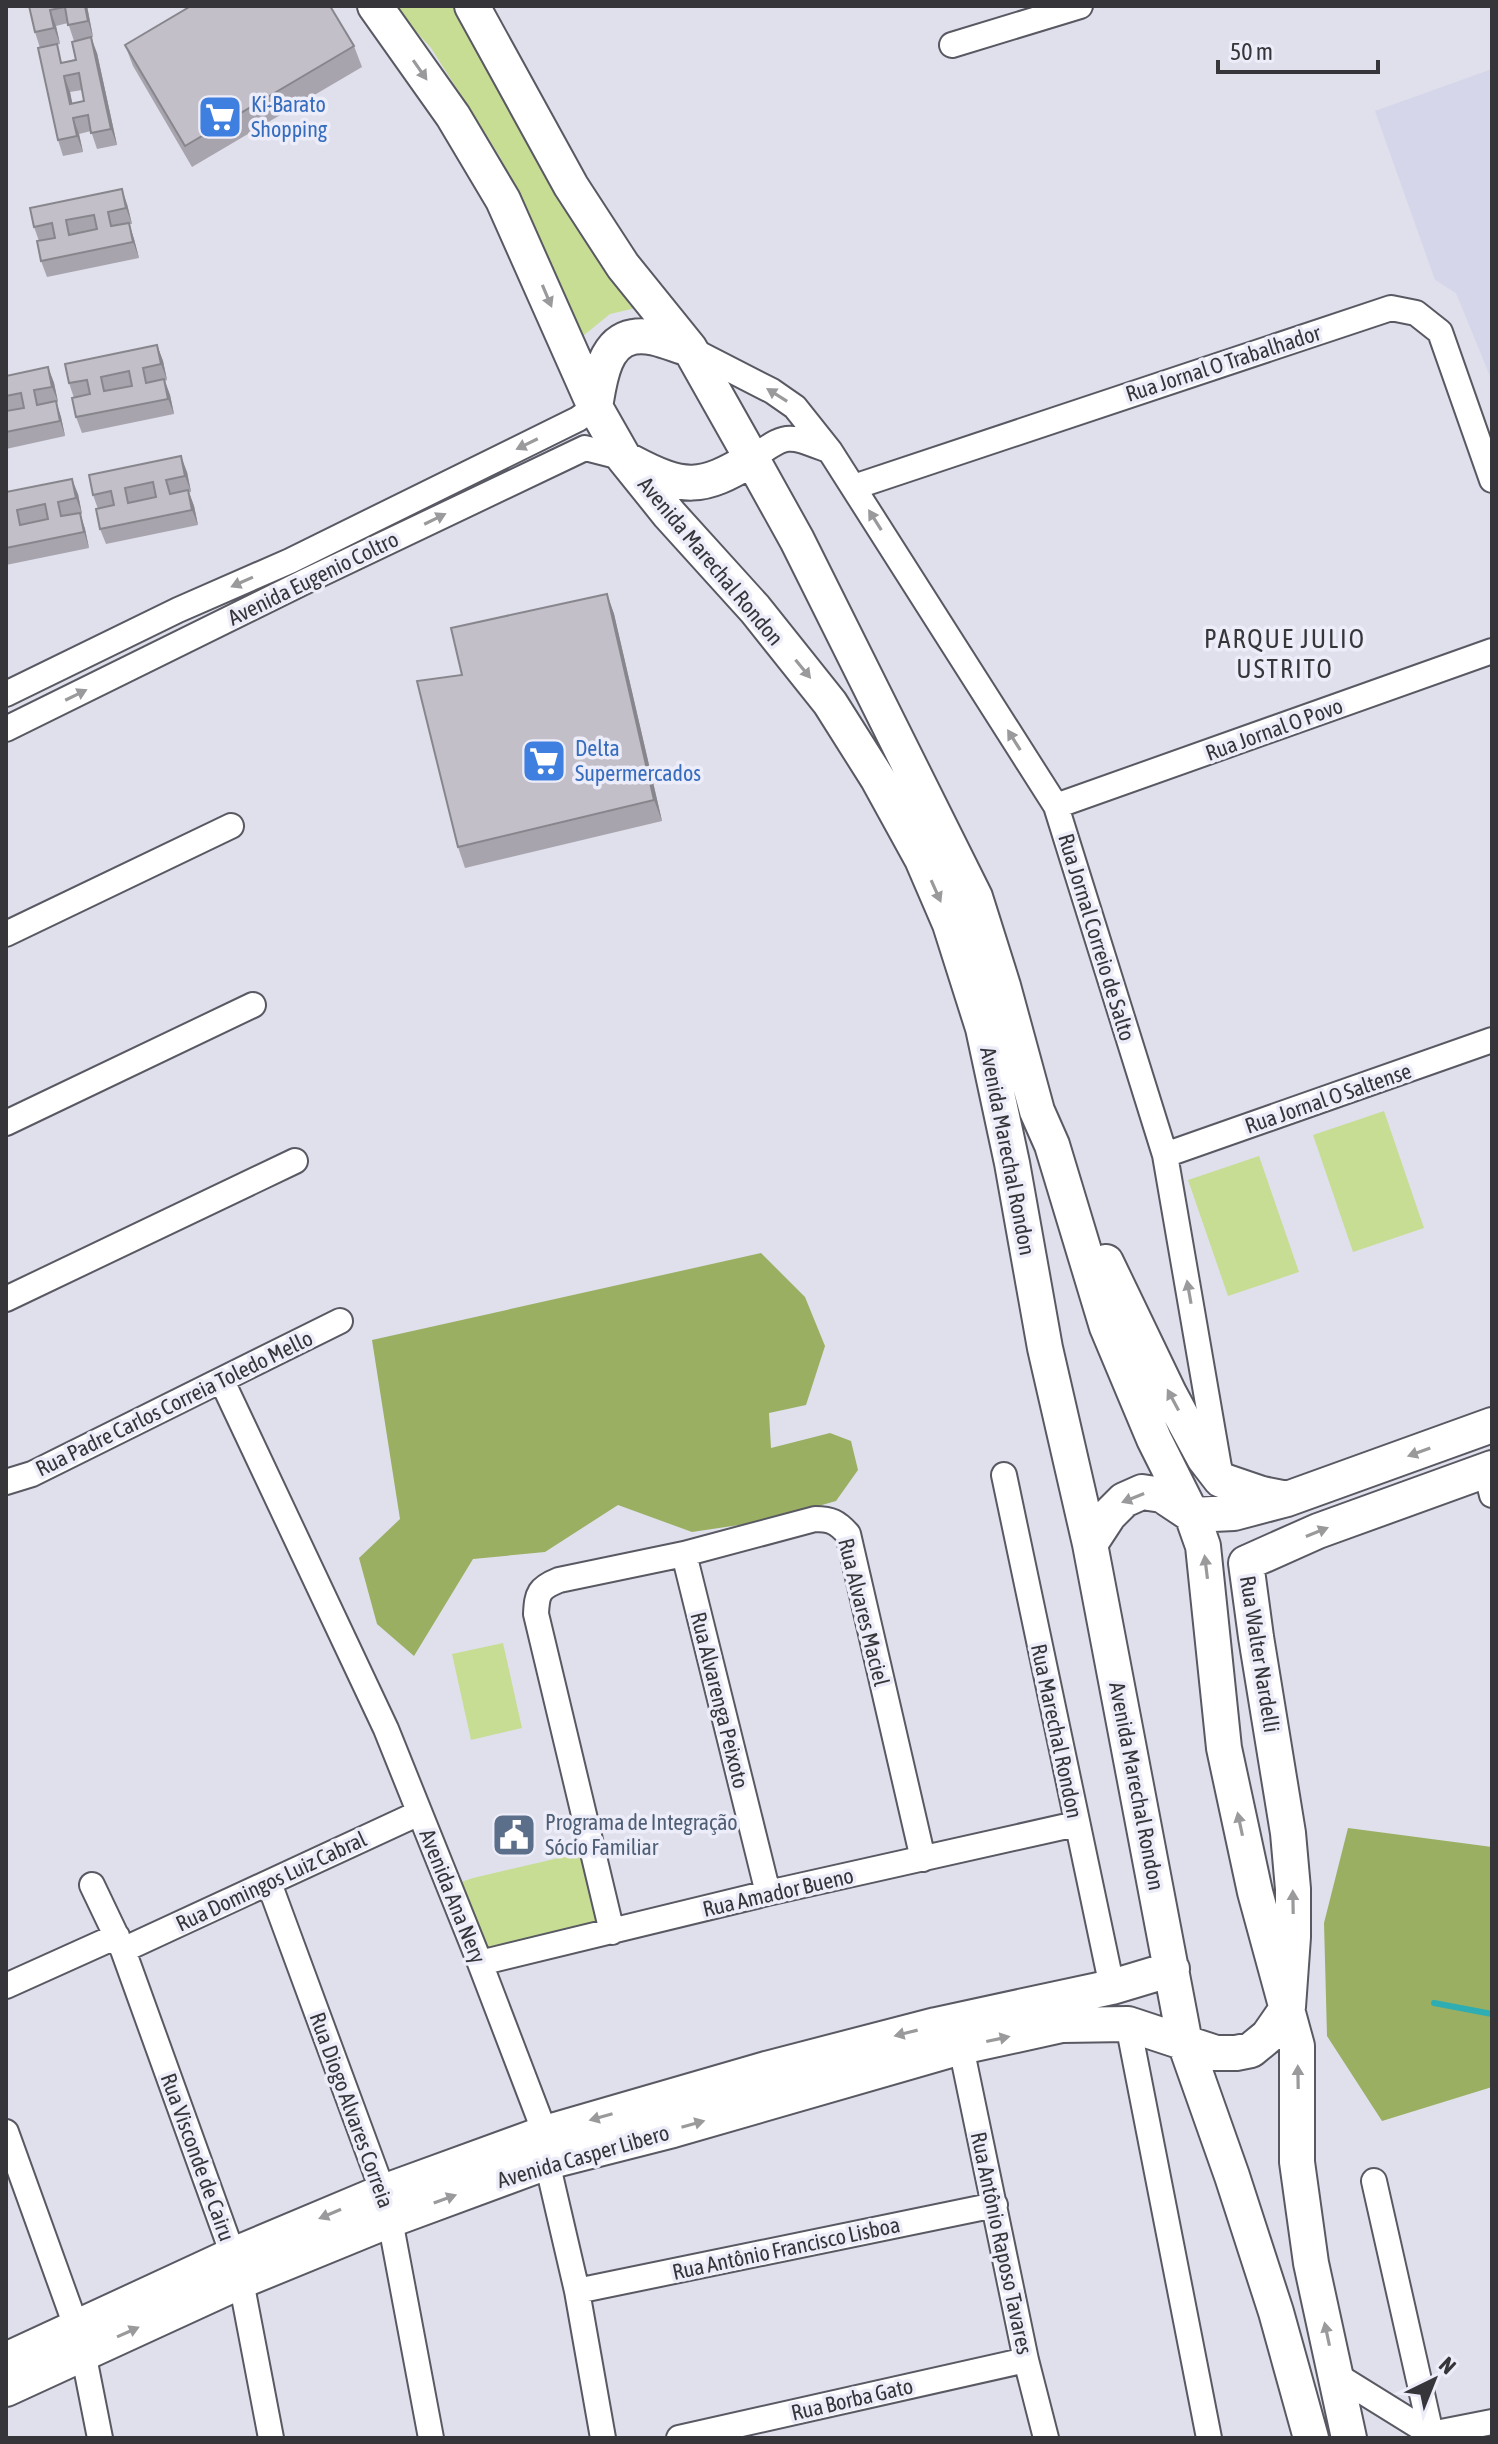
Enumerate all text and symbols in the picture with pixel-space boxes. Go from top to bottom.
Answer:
scale bar [1218,24,1378,74]
text: 50 m [1230,38,1273,65]
one-way arrow [412,59,427,80]
place label: Ki-Barato Shopping [251,91,328,142]
supermarket icon: Ki-Barato Shopping [196,93,244,141]
one-way arrow [541,284,554,308]
street label: Rua Jornal O Trabalhador [1122,319,1324,407]
one-way arrow [766,389,788,403]
one-way arrow [515,437,538,451]
street label: Avenida Marechal Rondon [633,472,789,650]
one-way arrow [868,510,883,531]
one-way arrow [424,512,447,526]
street label: Avenida Eugenio Coltro [224,525,402,631]
one-way arrow [231,575,254,589]
district label: PARQUE JULIO USTRITO [1204,624,1366,684]
one-way arrow [794,659,810,679]
one-way arrow [64,688,87,702]
street label: Rua Jornal O Povo [1202,692,1346,766]
one-way arrow [1008,729,1022,751]
place label: Delta Supermercados [575,735,701,786]
supermarket icon: Delta Supermercados [520,737,568,785]
street label: Rua Jornal Correio de Salto [1053,830,1141,1044]
one-way arrow [929,879,942,903]
street label: Avenida Marechal Rondon [975,1045,1041,1257]
street label: Rua Jornal O Saltense [1241,1057,1415,1139]
one-way arrow [1182,1280,1194,1305]
street label: Rua Padre Carlos Correia Toledo Mello [31,1325,317,1481]
one-way arrow [1167,1389,1181,1411]
one-way arrow [1406,1446,1430,1459]
one-way arrow [1121,1492,1145,1505]
one-way arrow [1305,1525,1329,1538]
street label: Rua Alvares Maciel [833,1535,895,1689]
one-way arrow [1199,1554,1212,1579]
street label: Rua Walter Nardelli [1235,1574,1285,1734]
street label: Rua Alvarenga Peixoto [686,1609,754,1791]
street label: Rua Marechal Rondon [1026,1641,1088,1821]
street label: Avenida Marechal Rondon [1104,1680,1170,1892]
place label: Programa de Integração Sócio Familiar [545,1809,738,1860]
public building icon: Programa de Integração Sócio Familiar [490,1811,538,1859]
one-way arrow [1234,1812,1246,1837]
street label: Rua Domingos Luiz Cabral [172,1825,370,1937]
street label: Avenida Ana Nery [414,1825,492,1967]
street label: Rua Amador Bueno [700,1862,856,1922]
one-way arrow [1287,1888,1299,1914]
street label: Rua Diogo Alvares Correia [305,2009,399,2211]
one-way arrow [893,2028,918,2040]
one-way arrow [985,2032,1010,2045]
one-way arrow [1291,2064,1304,2089]
street label: Rua Visconde de Cairu [156,2069,240,2245]
one-way arrow [589,2111,614,2123]
one-way arrow [682,2117,706,2130]
street label: Avenida Casper Libero [494,2119,672,2193]
street label: Rua Antônio Raposo Tavares [966,2129,1038,2357]
one-way arrow [433,2192,457,2205]
one-way arrow [319,2208,342,2221]
street label: Rua Antônio Francisco Lisboa [670,2211,902,2285]
one-way arrow [1320,2322,1333,2347]
one-way arrow [116,2325,139,2339]
north arrow [1394,2340,1474,2420]
text: N [1434,2351,1461,2379]
street label: Rua Borba Gato [789,2372,915,2426]

